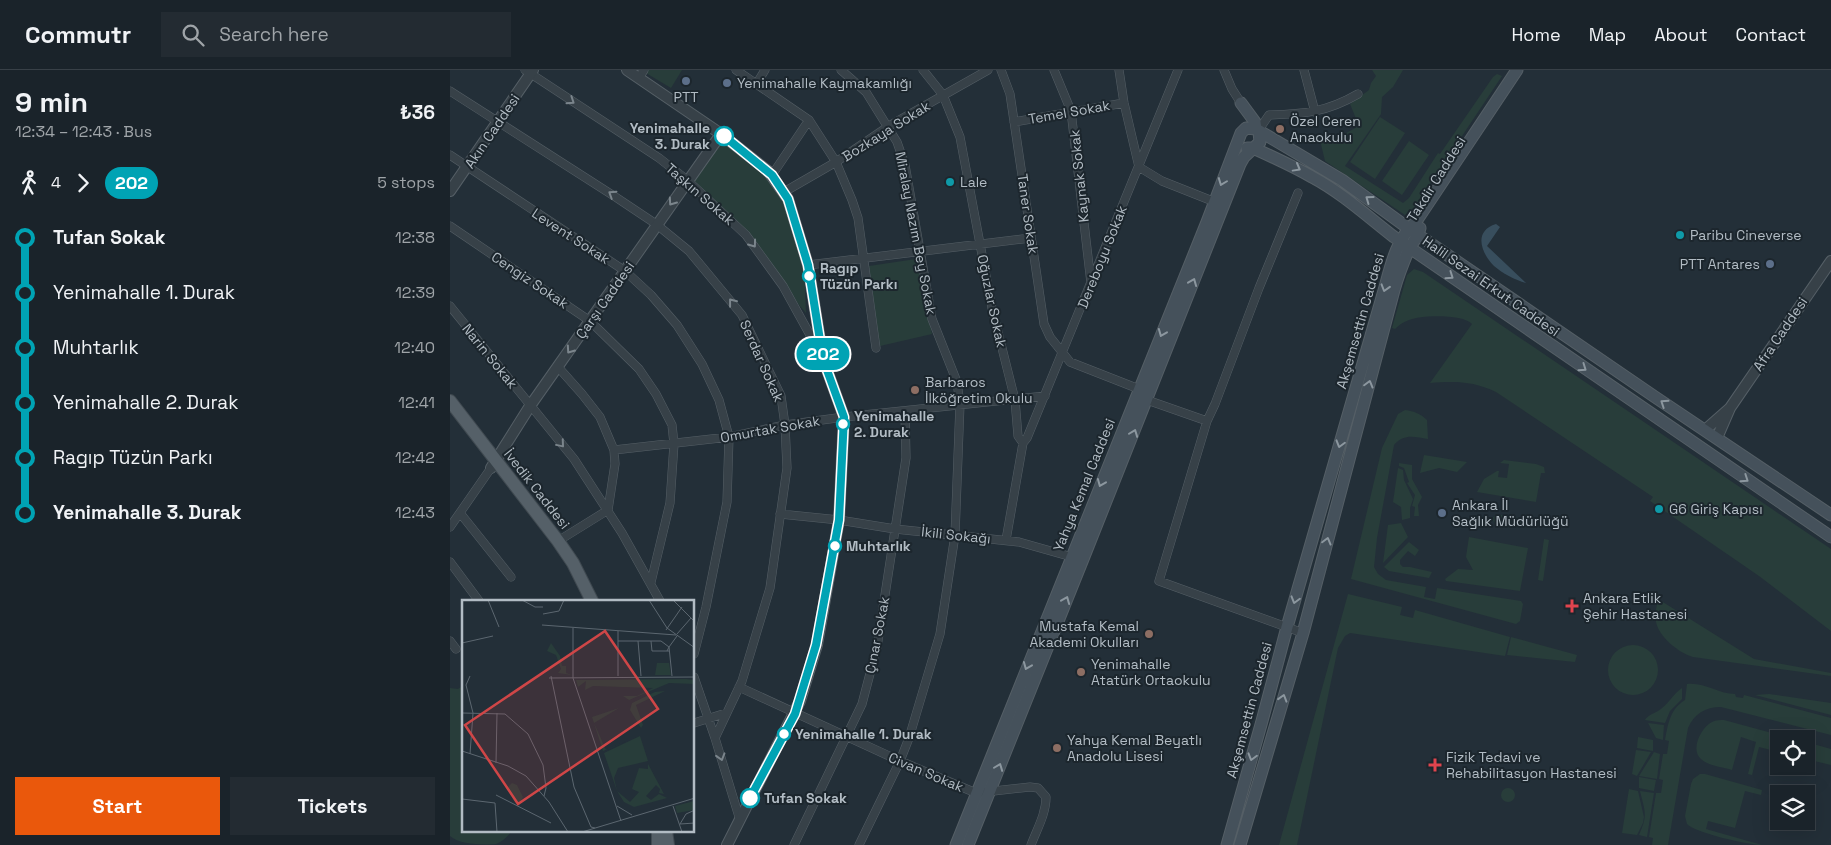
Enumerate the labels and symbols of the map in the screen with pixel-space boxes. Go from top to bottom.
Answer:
place label: Yenimahalle Kaymakamlığı [737,74,912,92]
marker: PTT [680,75,692,87]
marker: Yenimahalle Kaymakamlığı [721,77,733,89]
place label: PTT [674,88,698,106]
street label: Akın Caddesi [461,90,523,172]
one-way arrow [566,94,575,104]
street label: Bozkaya Sokak [839,96,934,165]
street label: Temel Sokak [1027,96,1112,128]
place label: Özel Ceren Anaokulu [1290,112,1361,146]
place label: Yenimahalle 3. Durak [630,119,710,153]
marker: Özel Ceren Anaokulu [1274,123,1286,135]
marker: Yenimahalle 3. Durak [714,126,734,146]
street label: Kaynak Sokak [1065,128,1093,223]
street label: Takdir Caddesi [1403,133,1469,225]
street label: Miralay Nazım Bey Sokak [891,150,941,316]
street label: Taşkın Sokak [662,159,739,229]
one-way arrow [1292,162,1301,172]
place label: Lale [960,173,987,191]
street label: Taner Sokak [1013,173,1043,256]
marker: Lale [944,176,956,188]
one-way arrow [1218,177,1228,185]
one-way arrow [608,191,617,200]
one-way arrow [669,196,678,206]
one-way arrow [1366,196,1375,205]
street label: Dereboyu Sokak [1073,202,1131,311]
street label: Levent Sokak [528,204,614,268]
place label: Paribu Cineverse [1690,226,1802,244]
marker: Paribu Cineverse [1674,229,1686,241]
street label: Halil Sezai Erkut Caddesi [1419,232,1563,340]
one-way arrow [747,238,756,248]
street label: Cengiz Sokak [488,248,572,313]
street label: Akşemsettin Caddesi [1332,251,1388,391]
street label: Oğuzlar Sokak [973,253,1011,350]
place label: PTT Antares [1680,255,1760,273]
street label: Çarşı Caddesi [572,258,638,342]
marker: PTT Antares [1764,258,1776,270]
place label: Ragıp Tüzün Parkı [820,259,897,293]
marker: Ragıp Tüzün Parkı [802,269,816,283]
one-way arrow [1444,270,1453,279]
one-way arrow [1187,278,1198,287]
one-way arrow [1380,283,1390,291]
street label: Afra Caddesi [1749,294,1811,374]
one-way arrow [729,299,737,308]
street label: Serdar Sokak [736,317,788,405]
street label: Narin Sokak [458,320,522,392]
one-way arrow [1158,328,1168,336]
line badge: 202 [794,338,852,370]
one-way arrow [567,344,576,354]
one-way arrow [1578,362,1587,371]
place label: Barbaros İlköğretim Okulu [925,373,1033,407]
one-way arrow [1363,380,1373,388]
marker: Barbaros İlköğretim Okulu [909,384,921,396]
one-way arrow [1660,400,1670,409]
place label: Yenimahalle 2. Durak [854,407,934,441]
street label: Omurtak Sokak [719,411,822,447]
street label: Yahya Kemal Caddesi [1049,416,1119,554]
marker: Yenimahalle 2. Durak [836,417,850,431]
one-way arrow [1128,430,1138,438]
one-way arrow [556,438,565,447]
one-way arrow [1335,439,1346,448]
street label: İvedik Caddesi [500,445,574,533]
one-way arrow [1739,473,1749,482]
one-way arrow [1097,478,1107,487]
place label: Ankara İl Sağlık Müdürlüğü [1452,496,1569,530]
place label: G6 Giriş Kapısı [1669,500,1763,518]
marker: G6 Giriş Kapısı [1653,503,1665,515]
marker: Ankara İl Sağlık Müdürlüğü [1436,507,1448,519]
street label: İkili Sokağı [920,522,992,548]
place label: Muhtarlık [846,537,911,555]
one-way arrow [1322,538,1332,546]
marker: Muhtarlık [828,539,842,553]
place label: Ankara Etlik Şehir Hastanesi [1583,589,1687,623]
street label: Çınar Sokak [861,594,893,675]
one-way arrow [1290,595,1300,604]
one-way arrow [1060,596,1070,605]
marker: Ankara Etlik Şehir Hastanesi [1565,599,1579,613]
inset map [462,600,695,832]
place label: Mustafa Kemal Akademi Okulları [1029,617,1139,651]
marker: Mustafa Kemal Akademi Okulları [1143,628,1155,640]
street label: Akşemsettin Caddesi [1222,640,1276,780]
place label: Yenimahalle Atatürk Ortaokulu [1091,655,1211,689]
one-way arrow [1023,661,1033,670]
marker: Yenimahalle Atatürk Ortaokulu [1075,666,1087,678]
one-way arrow [1278,694,1288,702]
place label: Yenimahalle 1. Durak [795,725,932,743]
marker: Yenimahalle 1. Durak [777,727,791,741]
place label: Yahya Kemal Beyatlı Anadolu Lisesi [1067,731,1202,765]
marker: Yahya Kemal Beyatlı Anadolu Lisesi [1051,742,1063,754]
street label: Civan Sokak [886,748,967,796]
place label: Fizik Tedavi ve Rehabilitasyon Hastanesi [1446,748,1617,782]
one-way arrow [715,752,725,760]
one-way arrow [1248,752,1258,760]
marker: Fizik Tedavi ve Rehabilitasyon Hastanesi [1428,758,1442,772]
one-way arrow [993,763,1003,772]
marker: Tufan Sokak [740,788,760,808]
place label: Tufan Sokak [764,789,847,807]

